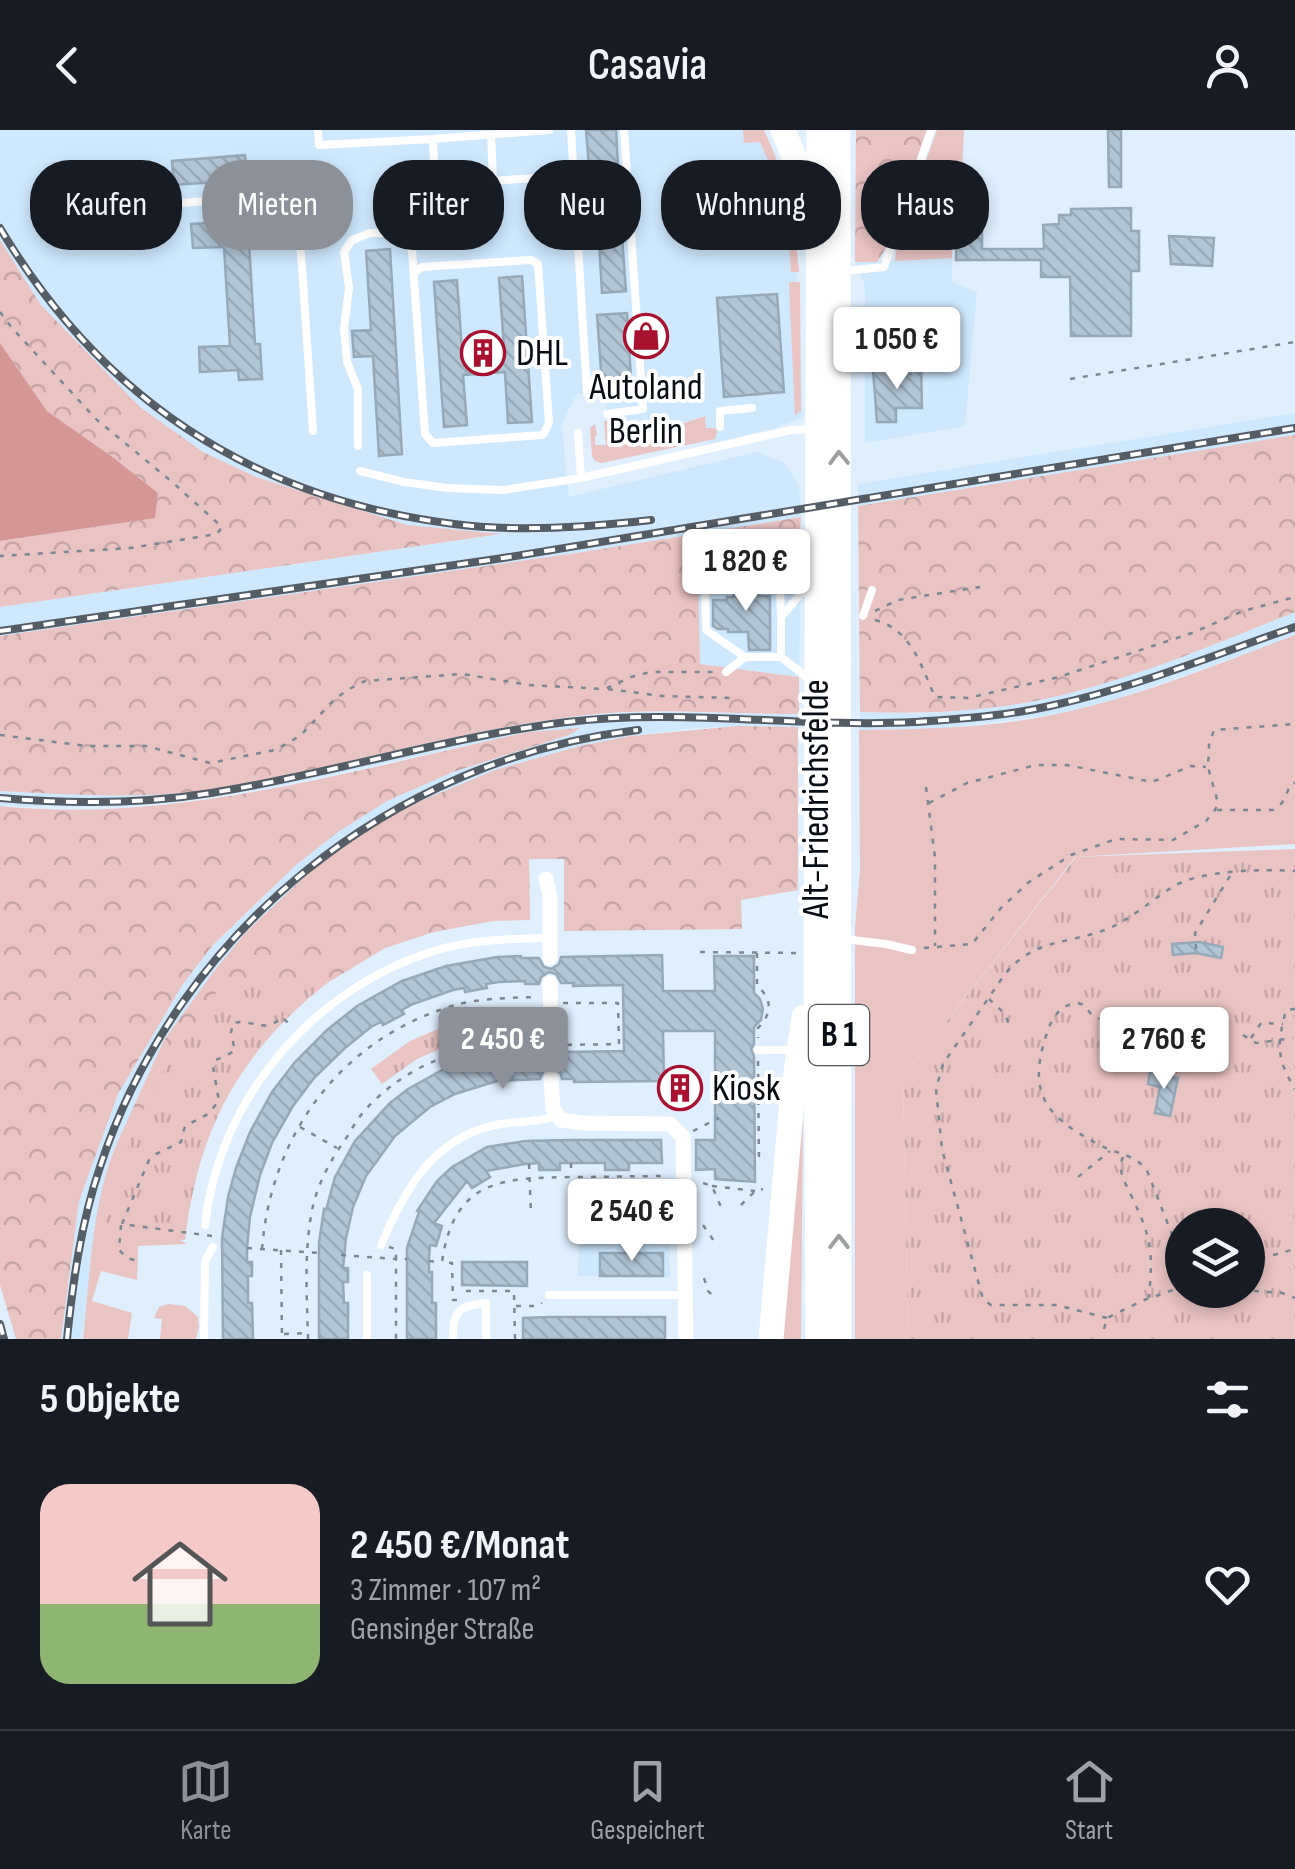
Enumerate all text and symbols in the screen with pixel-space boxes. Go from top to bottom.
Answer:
icon: back [40,38,95,93]
text: Casavia [588,38,707,93]
icon: person [1200,38,1255,93]
chip: Kaufen [30,160,182,250]
chip: Mieten [202,160,353,250]
chip: Filter [373,160,504,250]
chip: Neu [524,160,641,250]
chip: Wohnung [661,160,841,250]
chip: Haus [861,160,989,250]
pin: 1 050 € [805,307,989,392]
shop icon: Autoland Berlin [623,313,669,359]
text: 1 050 € [855,320,939,359]
building icon: DHL [460,330,506,376]
place label: DHL [516,331,568,376]
place label: Autoland Berlin [588,365,703,454]
one-way arrow [829,449,850,465]
pin: 1 820 € [654,529,838,614]
text: 1 820 € [704,542,788,581]
street label: Alt-Friedrichsfelde [794,679,839,920]
road number: B 1 [809,1005,869,1065]
pin: 2 450 € [411,1007,595,1092]
pin: 2 760 € [1072,1007,1256,1092]
text: 2 450 € [461,1020,545,1059]
text: 2 760 € [1122,1020,1206,1059]
building icon: Kiosk [657,1065,703,1111]
place label: Kiosk [712,1066,781,1111]
pin: 2 540 € [540,1179,724,1264]
text: 2 540 € [590,1192,674,1231]
map controls [1165,1208,1265,1308]
button: layers [1165,1208,1265,1308]
one-way arrow [828,1233,850,1248]
icon: filters [1200,1372,1255,1427]
text: 5 Objekte [40,1374,181,1425]
text: 2 450 €/Monat [350,1520,569,1571]
icon: home [120,1524,240,1644]
icon: heart [1200,1557,1255,1612]
text: 3 Zimmer · 107 m² [350,1571,541,1610]
text: Gensinger Straße [350,1610,534,1649]
tab: Karte [178,1754,233,1847]
tab: Gespeichert [590,1754,705,1847]
tab: Start [1062,1754,1117,1847]

